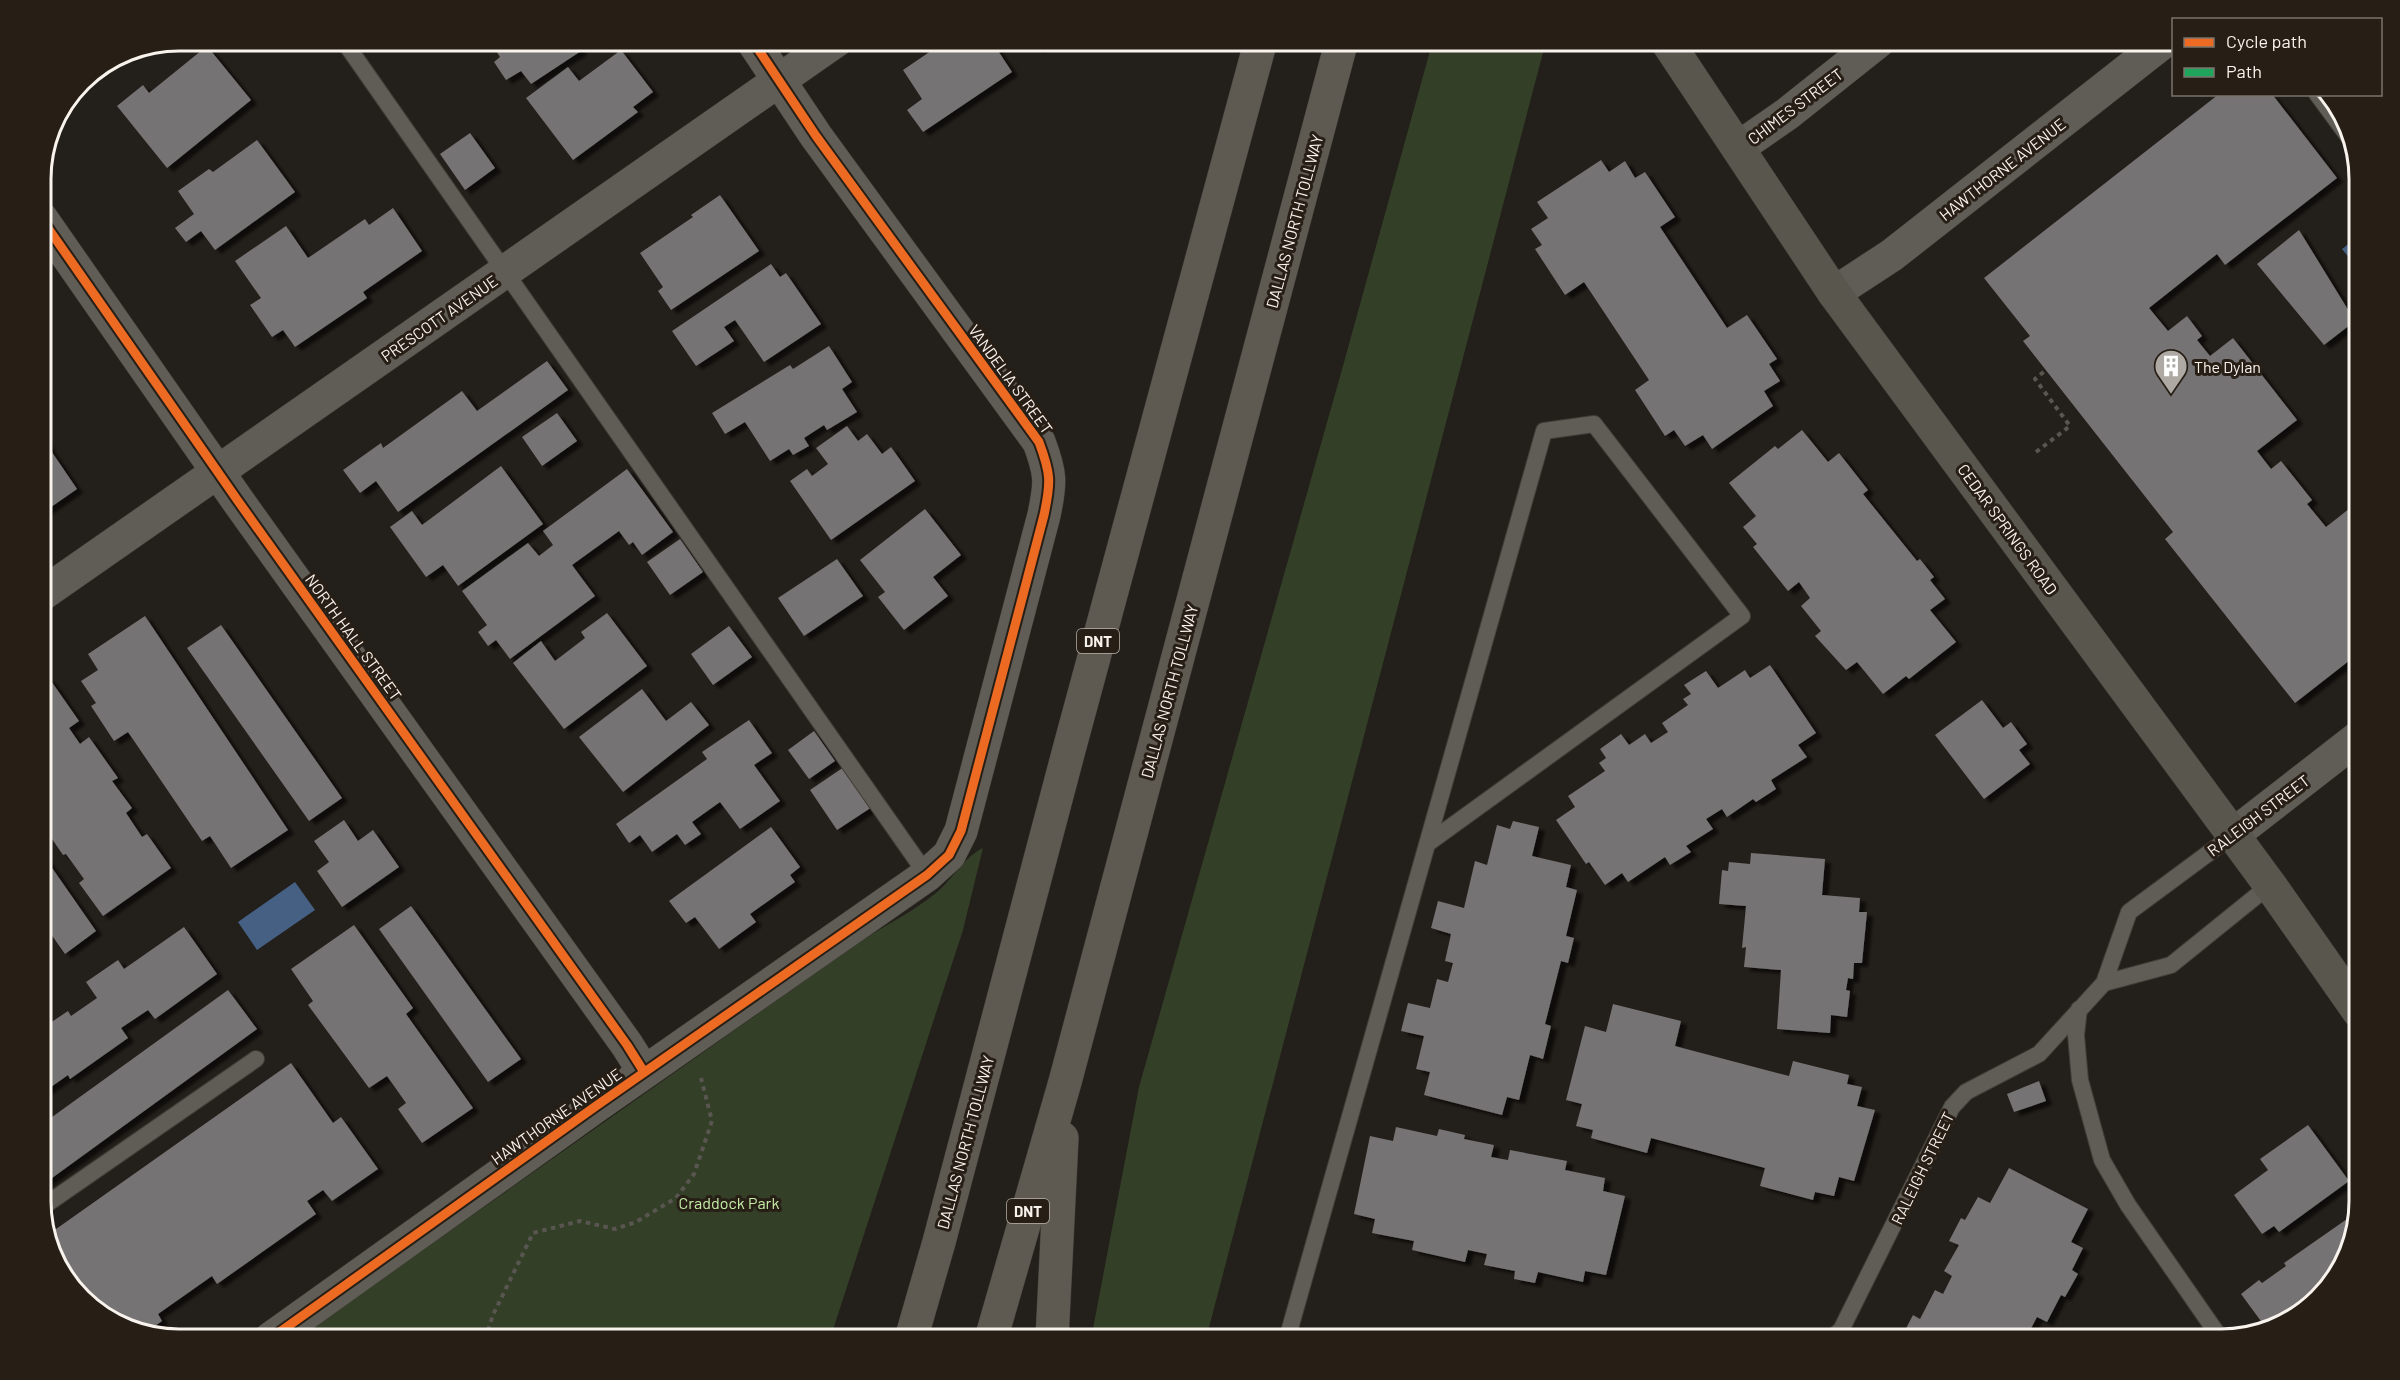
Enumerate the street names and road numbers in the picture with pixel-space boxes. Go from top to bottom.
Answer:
street label: CHIMES STREET [1744,64,1846,148]
street label: HAWTHORNE AVENUE [1935,114,2069,224]
street label: DALLAS NORTH TOLLWAY [1262,132,1326,310]
street label: PRESCOTT AVENUE [377,271,501,365]
street label: VANDELIA STREET [965,321,1057,437]
street label: CEDAR SPRINGS ROAD [1954,460,2062,598]
street label: NORTH HALL STREET [302,570,406,704]
street label: DALLAS NORTH TOLLWAY [1137,602,1201,780]
road number: DNT [1077,629,1119,653]
street label: RALEIGH STREET [2203,770,2313,860]
street label: DALLAS NORTH TOLLWAY [933,1053,997,1231]
street label: HAWTHORNE AVENUE [487,1064,625,1168]
street label: RALEIGH STREET [1887,1109,1957,1227]
road number: DNT [1007,1199,1049,1223]

